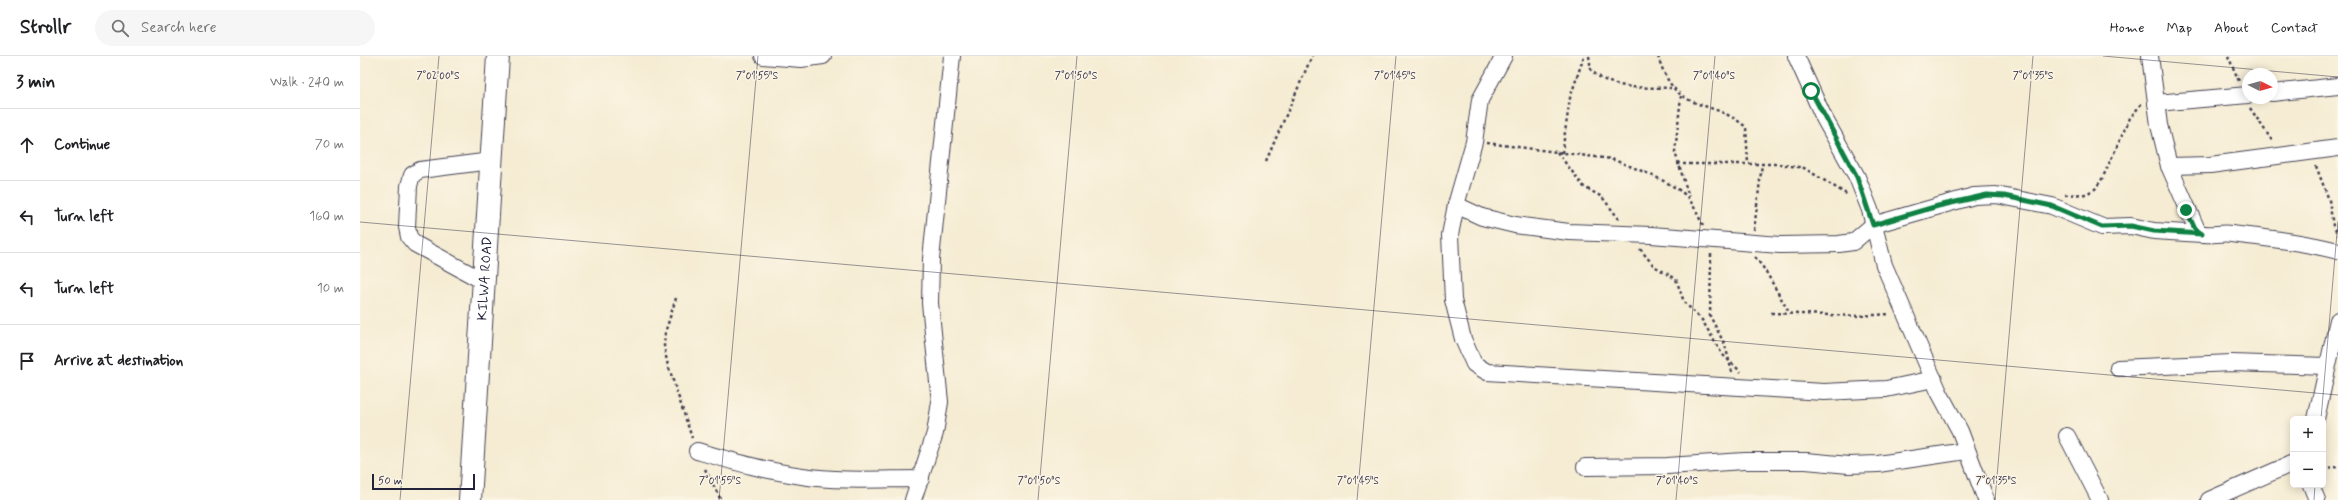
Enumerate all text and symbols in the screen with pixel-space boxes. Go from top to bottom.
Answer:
search box [95,10,375,46]
text: Strollr [20,15,71,40]
icon: search [109,17,131,39]
text: Search here [141,18,217,38]
text: Home [2110,19,2144,37]
text: Map [2166,19,2192,37]
text: About [2214,19,2249,37]
text: Contact [2271,19,2318,37]
north arrow [2242,68,2278,104]
text: 7°02'00"S [417,69,460,83]
text: 7°01'55"S [736,69,778,83]
text: 7°01'50"S [1055,69,1098,83]
text: 7°01'45"S [1374,69,1416,83]
text: 7°01'40"S [1693,69,1736,83]
text: 7°01'35"S [2013,69,2054,83]
text: 3 min [16,71,55,93]
text: Walk · 240 m [270,74,344,91]
route start [1802,82,1820,100]
icon: ahead [16,134,38,156]
text: Continue [54,135,110,155]
text: 70 m [315,136,344,153]
route end [2177,201,2195,219]
icon: left [16,206,38,228]
text: Turn left [54,207,114,227]
text: 160 m [309,208,344,225]
street label: KILWA ROAD [473,236,497,321]
icon: left [16,278,38,300]
text: Turn left [54,279,114,299]
text: 10 m [317,280,344,297]
icon: arrive [16,350,38,372]
text: Arrive at destination [54,351,183,371]
map controls [2290,416,2326,488]
button: + [2290,416,2326,452]
button: − [2290,452,2326,488]
scale bar [372,472,475,491]
text: 50 m [378,474,403,488]
text: 7°01'55"S [699,474,741,488]
text: 7°01'50"S [1018,474,1061,488]
text: 7°01'45"S [1337,474,1379,488]
text: 7°01'40"S [1656,474,1699,488]
text: 7°01'35"S [1976,474,2017,488]

